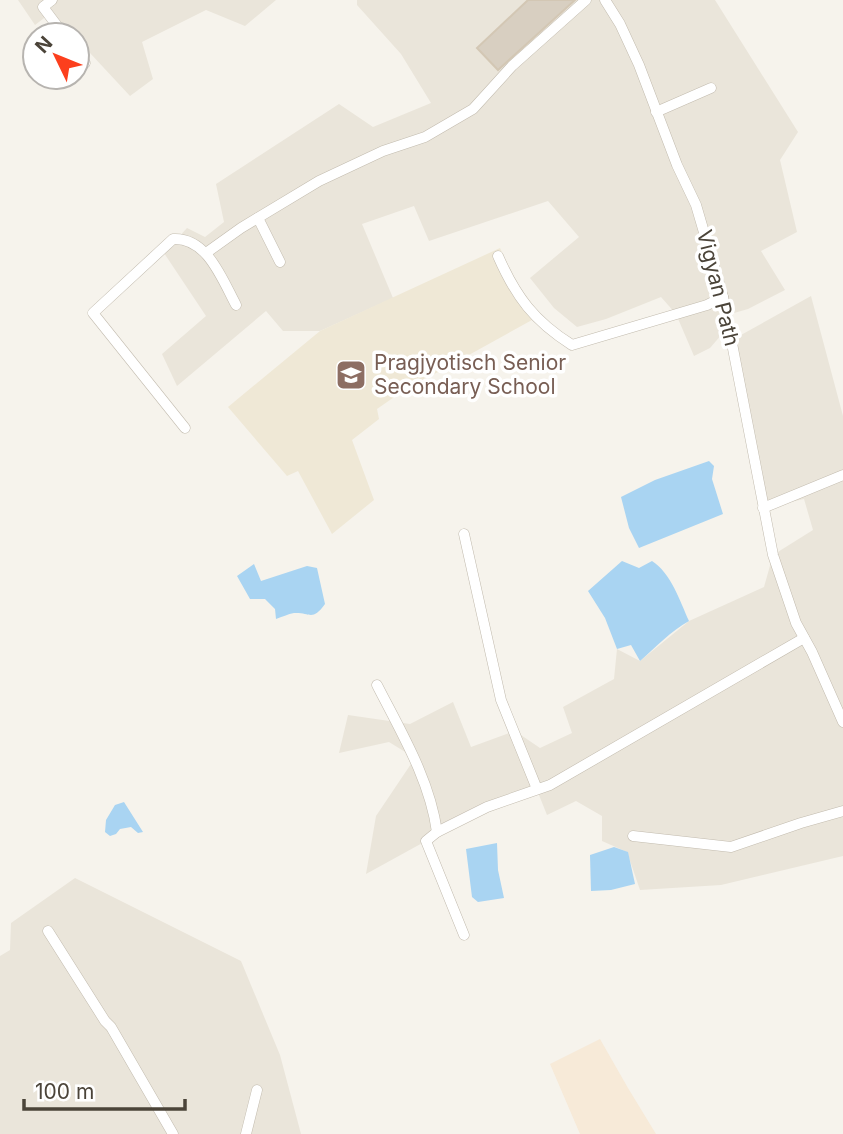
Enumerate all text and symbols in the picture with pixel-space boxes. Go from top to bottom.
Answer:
north arrow [21,21,91,91]
text: N [31,32,57,58]
street label: Vigyan Path [692,227,745,349]
place label: Pragjyotisch Senior Secondary School [374,350,566,399]
school or university icon: Pragjyotisch Senior Secondary School [334,358,368,392]
scale bar [24,1068,186,1112]
text: 100 m [35,1079,94,1104]

